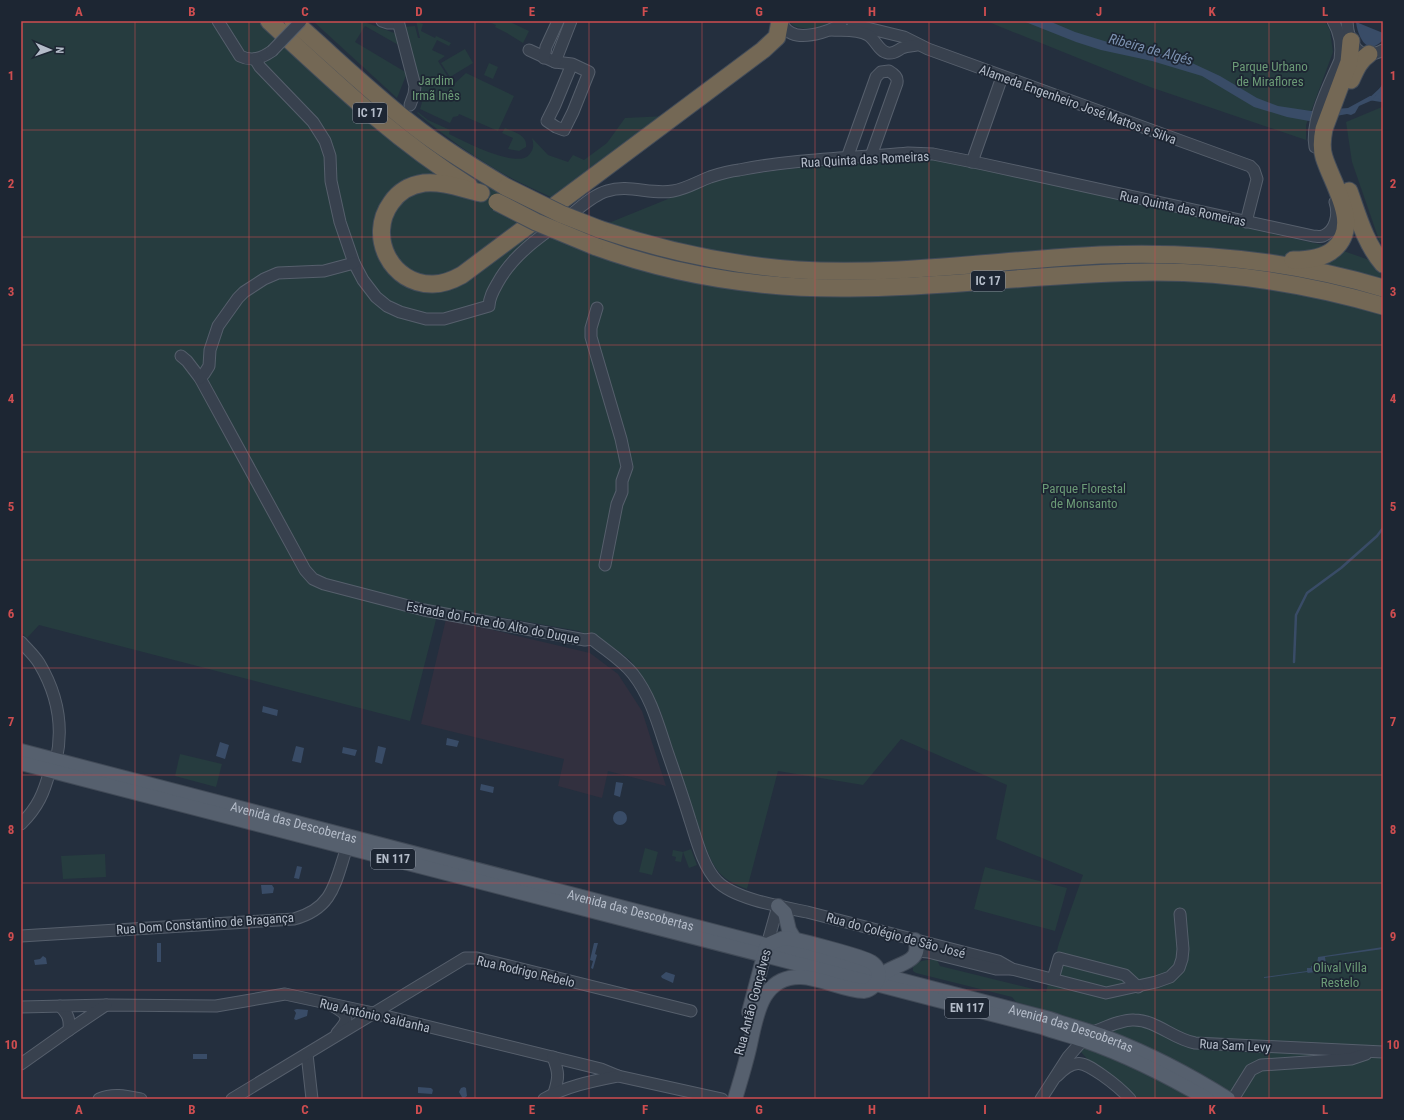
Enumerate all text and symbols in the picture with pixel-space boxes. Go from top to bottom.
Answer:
text: A [75,4,83,19]
text: B [188,4,196,19]
text: C [301,4,309,19]
text: D [415,4,423,19]
text: E [529,4,536,19]
text: F [642,4,648,19]
text: G [755,4,763,19]
text: H [868,4,876,19]
text: I [983,4,987,19]
text: J [1096,4,1102,19]
text: K [1208,4,1216,19]
text: L [1322,4,1328,19]
north arrow [30,30,70,70]
water label: Ribeira de Algés [1107,30,1195,68]
text: N [53,47,66,54]
park label: Parque Urbano de Miraflores [1232,59,1308,89]
street label: Alameda Engenheiro José Mattos e Silva [977,62,1179,147]
text: 1 [8,68,14,83]
text: 1 [1390,68,1396,83]
park label: Jardim Irmã Inês [412,73,460,103]
road number: IC 17 [353,103,387,123]
street label: Rua Quinta das Romeiras [800,149,930,170]
text: 2 [8,176,15,191]
text: 2 [1390,176,1397,191]
street label: Rua Quinta das Romeiras [1118,188,1247,229]
road number: IC 17 [971,271,1005,291]
text: 3 [8,284,14,299]
text: 3 [1390,284,1396,299]
text: 4 [8,391,15,406]
text: 4 [1390,391,1397,406]
park label: Parque Florestal de Monsanto [1042,481,1126,511]
text: 5 [8,499,15,514]
text: 5 [1390,499,1397,514]
street label: Estrada do Forte do Alto do Duque [405,598,581,647]
text: 6 [8,606,15,621]
text: 6 [1390,606,1397,621]
text: 7 [8,714,15,729]
text: 7 [1390,714,1397,729]
street label: Avenida das Descobertas [229,799,359,846]
text: 8 [8,822,14,837]
text: 8 [1390,822,1396,837]
road number: EN 117 [371,849,415,869]
street label: Avenida das Descobertas [566,887,695,934]
street label: Rua Dom Constantino de Bragança [116,910,294,937]
street label: Rua do Colégio de São José [825,910,967,961]
text: 9 [8,929,14,944]
text: 9 [1390,929,1396,944]
street label: Rua Antão Gonçalves [731,947,774,1057]
street label: Rua Rodrigo Rebelo [475,953,576,990]
park label: Olival Villa Restelo [1313,960,1367,990]
street label: Rua António Saldanha [318,996,431,1035]
road number: EN 117 [945,998,989,1018]
street label: Avenida das Descobertas [1007,1002,1136,1055]
street label: Rua Sam Levy [1199,1036,1272,1055]
text: 10 [4,1037,18,1052]
text: 10 [1386,1037,1400,1052]
text: A [75,1102,83,1117]
text: B [188,1102,196,1117]
text: C [301,1102,309,1117]
text: D [415,1102,423,1117]
text: E [529,1102,536,1117]
text: F [642,1102,648,1117]
text: G [755,1102,763,1117]
text: H [868,1102,876,1117]
text: I [983,1102,987,1117]
text: J [1096,1102,1102,1117]
text: K [1208,1102,1216,1117]
text: L [1322,1102,1328,1117]

